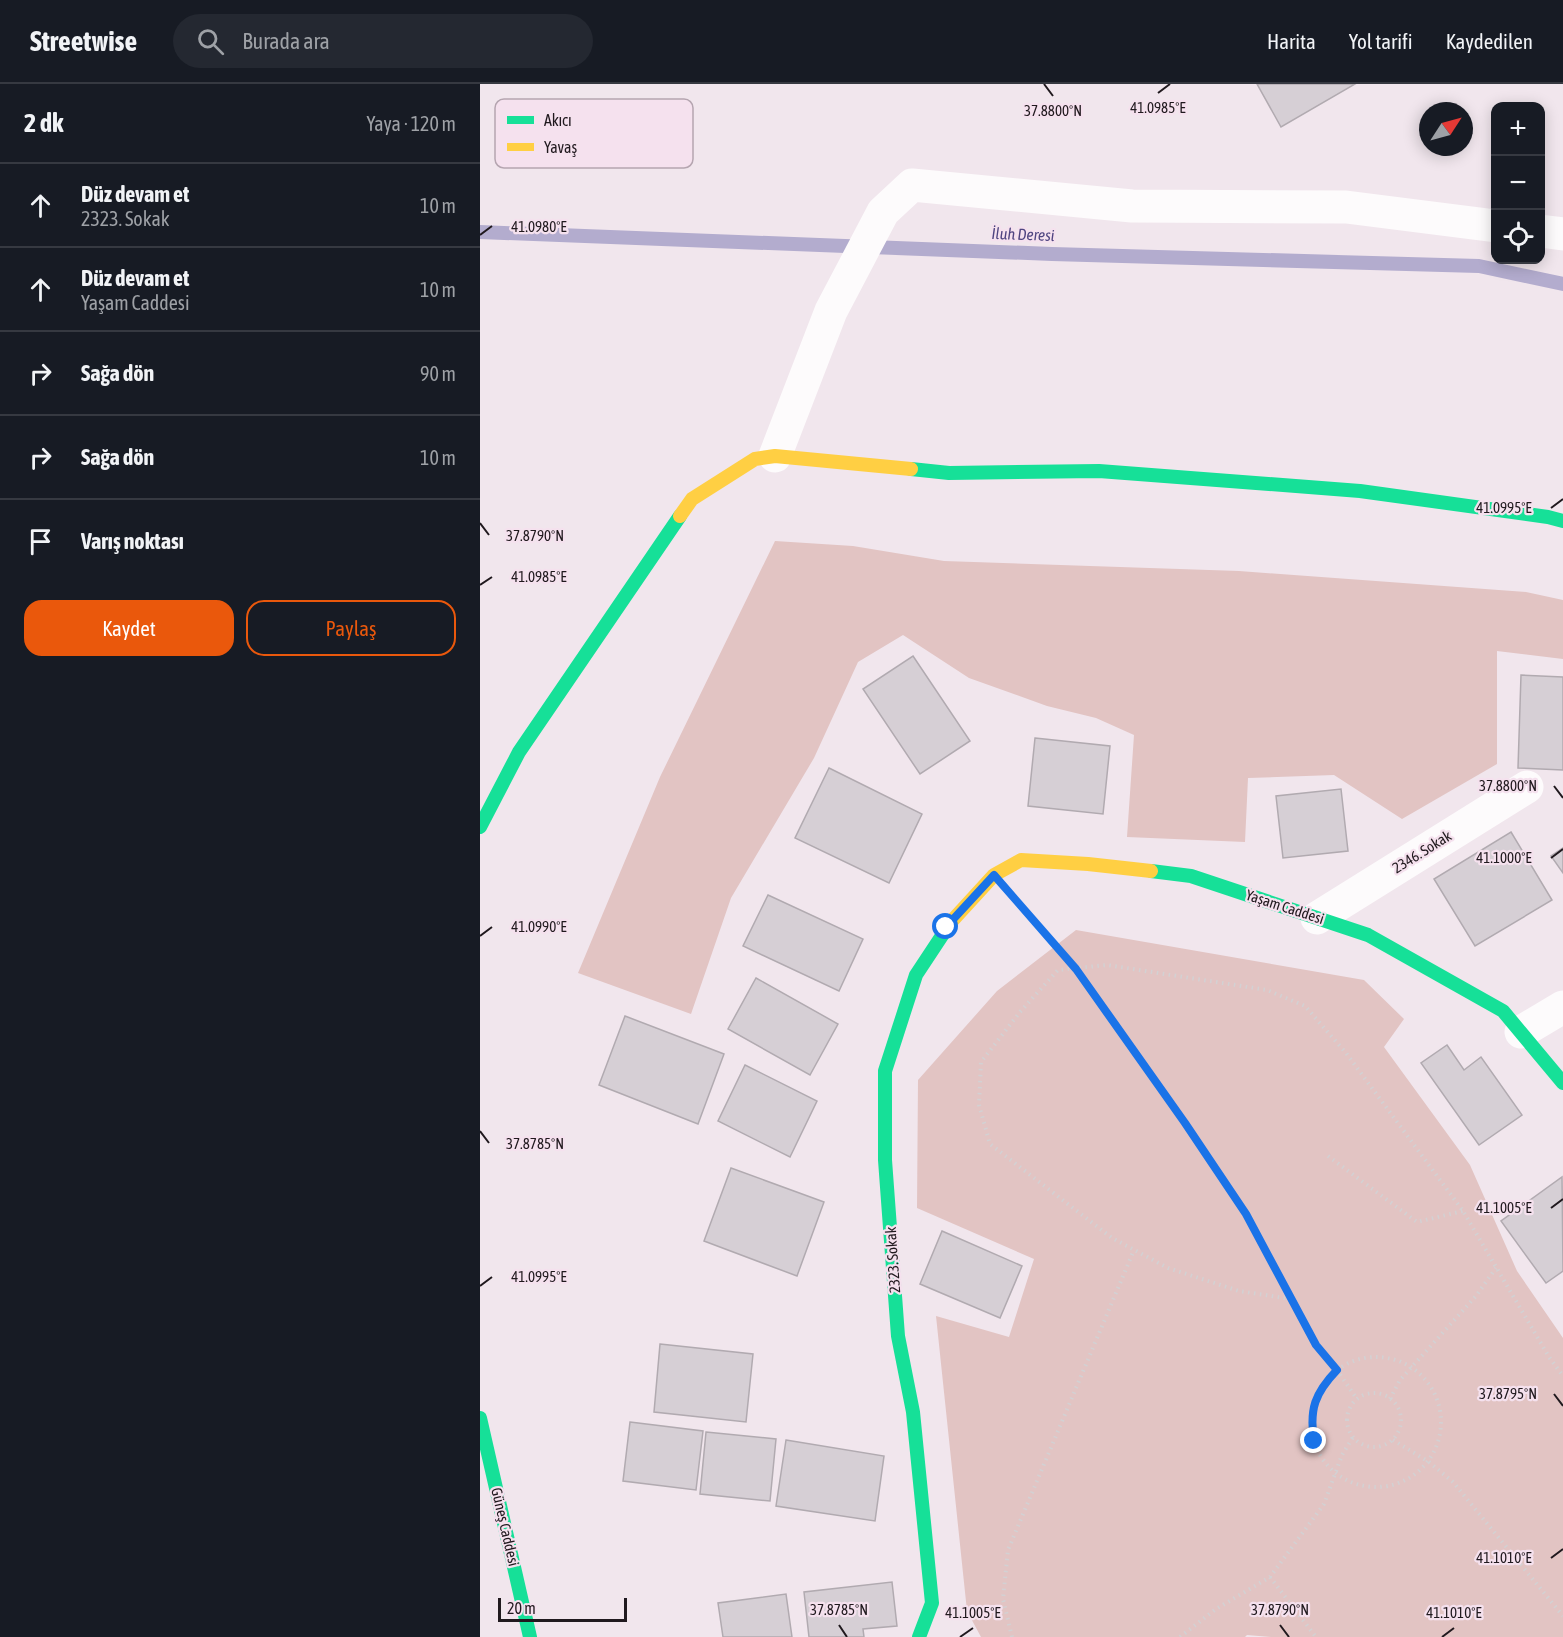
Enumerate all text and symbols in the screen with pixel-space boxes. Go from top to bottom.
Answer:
search box [173,14,593,68]
text: Streetwise [30,25,137,57]
icon: search [194,25,227,58]
text: Burada ara [242,28,330,54]
text: Harita [1267,29,1316,53]
text: Yol tarifi [1349,29,1413,53]
text: Kaydedilen [1446,29,1533,53]
legend [495,99,693,168]
text: 41.0985°E [1130,99,1186,116]
text: 37.8800°N [1024,102,1082,119]
north arrow [1419,102,1473,156]
map controls [1491,102,1545,264]
button: + [1491,102,1545,156]
text: 2 dk [24,108,64,138]
text: Akıcı [544,111,572,129]
text: Yaya · 120 m [367,112,456,135]
text: Yavaş [544,138,577,157]
button: − [1491,156,1545,210]
text: Düz devam et [81,181,189,207]
icon: ahead [24,189,57,222]
text: 10 m [420,194,456,217]
text: 2323. Sokak [81,207,170,230]
button: locate [1491,210,1545,264]
text: 41.0980°E [511,218,567,235]
water label: İluh Deresi [991,224,1055,244]
text: Düz devam et [81,265,189,291]
icon: ahead [24,273,57,306]
text: 10 m [420,278,456,301]
text: Yaşam Caddesi [81,291,190,314]
icon: right [24,357,57,390]
text: Sağa dön [81,360,154,386]
text: 90 m [420,362,456,385]
icon: right [24,441,57,474]
text: Sağa dön [81,444,154,470]
text: 10 m [420,446,456,469]
text: 41.0995°E [1476,499,1532,516]
icon: arrive [24,525,57,558]
text: 37.8790°N [506,527,564,544]
text: Varış noktası [81,528,184,554]
text: 41.0985°E [511,568,567,585]
button: Kaydet [24,600,234,656]
button: Paylaş [246,600,456,656]
text: 37.8800°N [1479,777,1537,794]
street label: 2346. Sokak [1389,827,1455,876]
text: 41.1000°E [1476,849,1532,866]
street label: Yaşam Caddesi [1244,886,1326,927]
route start [932,913,958,939]
text: 41.0990°E [511,918,567,935]
text: 37.8785°N [506,1135,564,1152]
text: 41.1005°E [1476,1199,1532,1216]
street label: 2323. Sokak [882,1226,903,1294]
text: 41.0995°E [511,1268,567,1285]
text: 37.8795°N [1479,1385,1537,1402]
route end [1300,1427,1326,1453]
street label: Güneş Caddesi [488,1486,523,1568]
text: 41.1010°E [1476,1549,1532,1566]
scale bar [498,1595,627,1622]
text: 20 m [507,1599,536,1617]
text: 37.8785°N [810,1601,868,1618]
text: 37.8790°N [1251,1601,1309,1618]
text: 41.1005°E [945,1604,1001,1621]
text: 41.1010°E [1426,1604,1482,1621]

